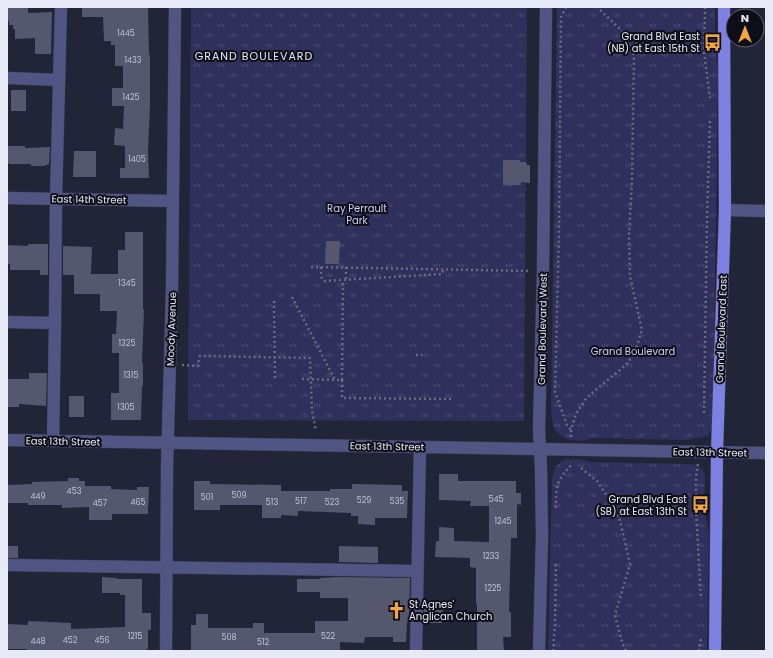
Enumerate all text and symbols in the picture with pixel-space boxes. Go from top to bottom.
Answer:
north arrow [725,8,765,48]
text: N [741,10,749,26]
house number: 1445 [117,28,135,39]
place label: Grand Blvd East (NB) at East 15th St [607,29,700,56]
bus stop icon: Grand Blvd East (NB) at East 15th St [703,32,723,52]
district label: GRAND BOULEVARD [195,48,313,64]
house number: 1433 [124,55,142,66]
house number: 1425 [122,92,140,103]
house number: 1405 [128,154,146,165]
street label: East 14th Street [51,191,127,208]
park label: Ray Perrault Park [327,201,387,228]
street label: Grand Boulevard West [534,273,551,385]
street label: Grand Boulevard East [712,274,731,383]
house number: 1345 [118,278,136,289]
street label: Moody Avenue [163,292,180,366]
house number: 1325 [119,338,135,349]
park label: Grand Boulevard [591,344,675,359]
house number: 1315 [124,370,138,381]
house number: 1305 [117,402,135,413]
street label: East 13th Street [26,433,101,450]
street label: East 13th Street [350,438,425,455]
street label: East 13th Street [673,444,748,461]
house number: 453 [67,486,82,497]
house number: 509 [231,490,247,501]
house number: 449 [30,491,46,502]
house number: 501 [201,492,213,503]
place label: Grand Blvd East (SB) at East 13th St [595,492,687,519]
house number: 545 [488,494,504,505]
house number: 529 [357,495,371,506]
bus stop icon: Grand Blvd East (SB) at East 13th St [690,495,710,515]
house number: 517 [295,496,308,507]
house number: 535 [390,496,404,507]
house number: 465 [130,497,146,508]
house number: 513 [266,497,278,508]
house number: 523 [325,497,339,508]
house number: 457 [93,498,108,509]
house number: 1245 [494,516,512,527]
house number: 1233 [483,551,500,562]
house number: 1225 [485,583,501,594]
place label: St Agnes' Anglican Church [409,597,492,624]
church icon: St Agnes' Anglican Church [386,600,406,620]
house number: 1215 [128,631,142,642]
house number: 522 [321,631,336,642]
house number: 508 [221,632,237,643]
house number: 452 [63,635,78,646]
house number: 456 [94,635,110,646]
house number: 448 [30,636,46,647]
house number: 512 [257,637,269,648]

